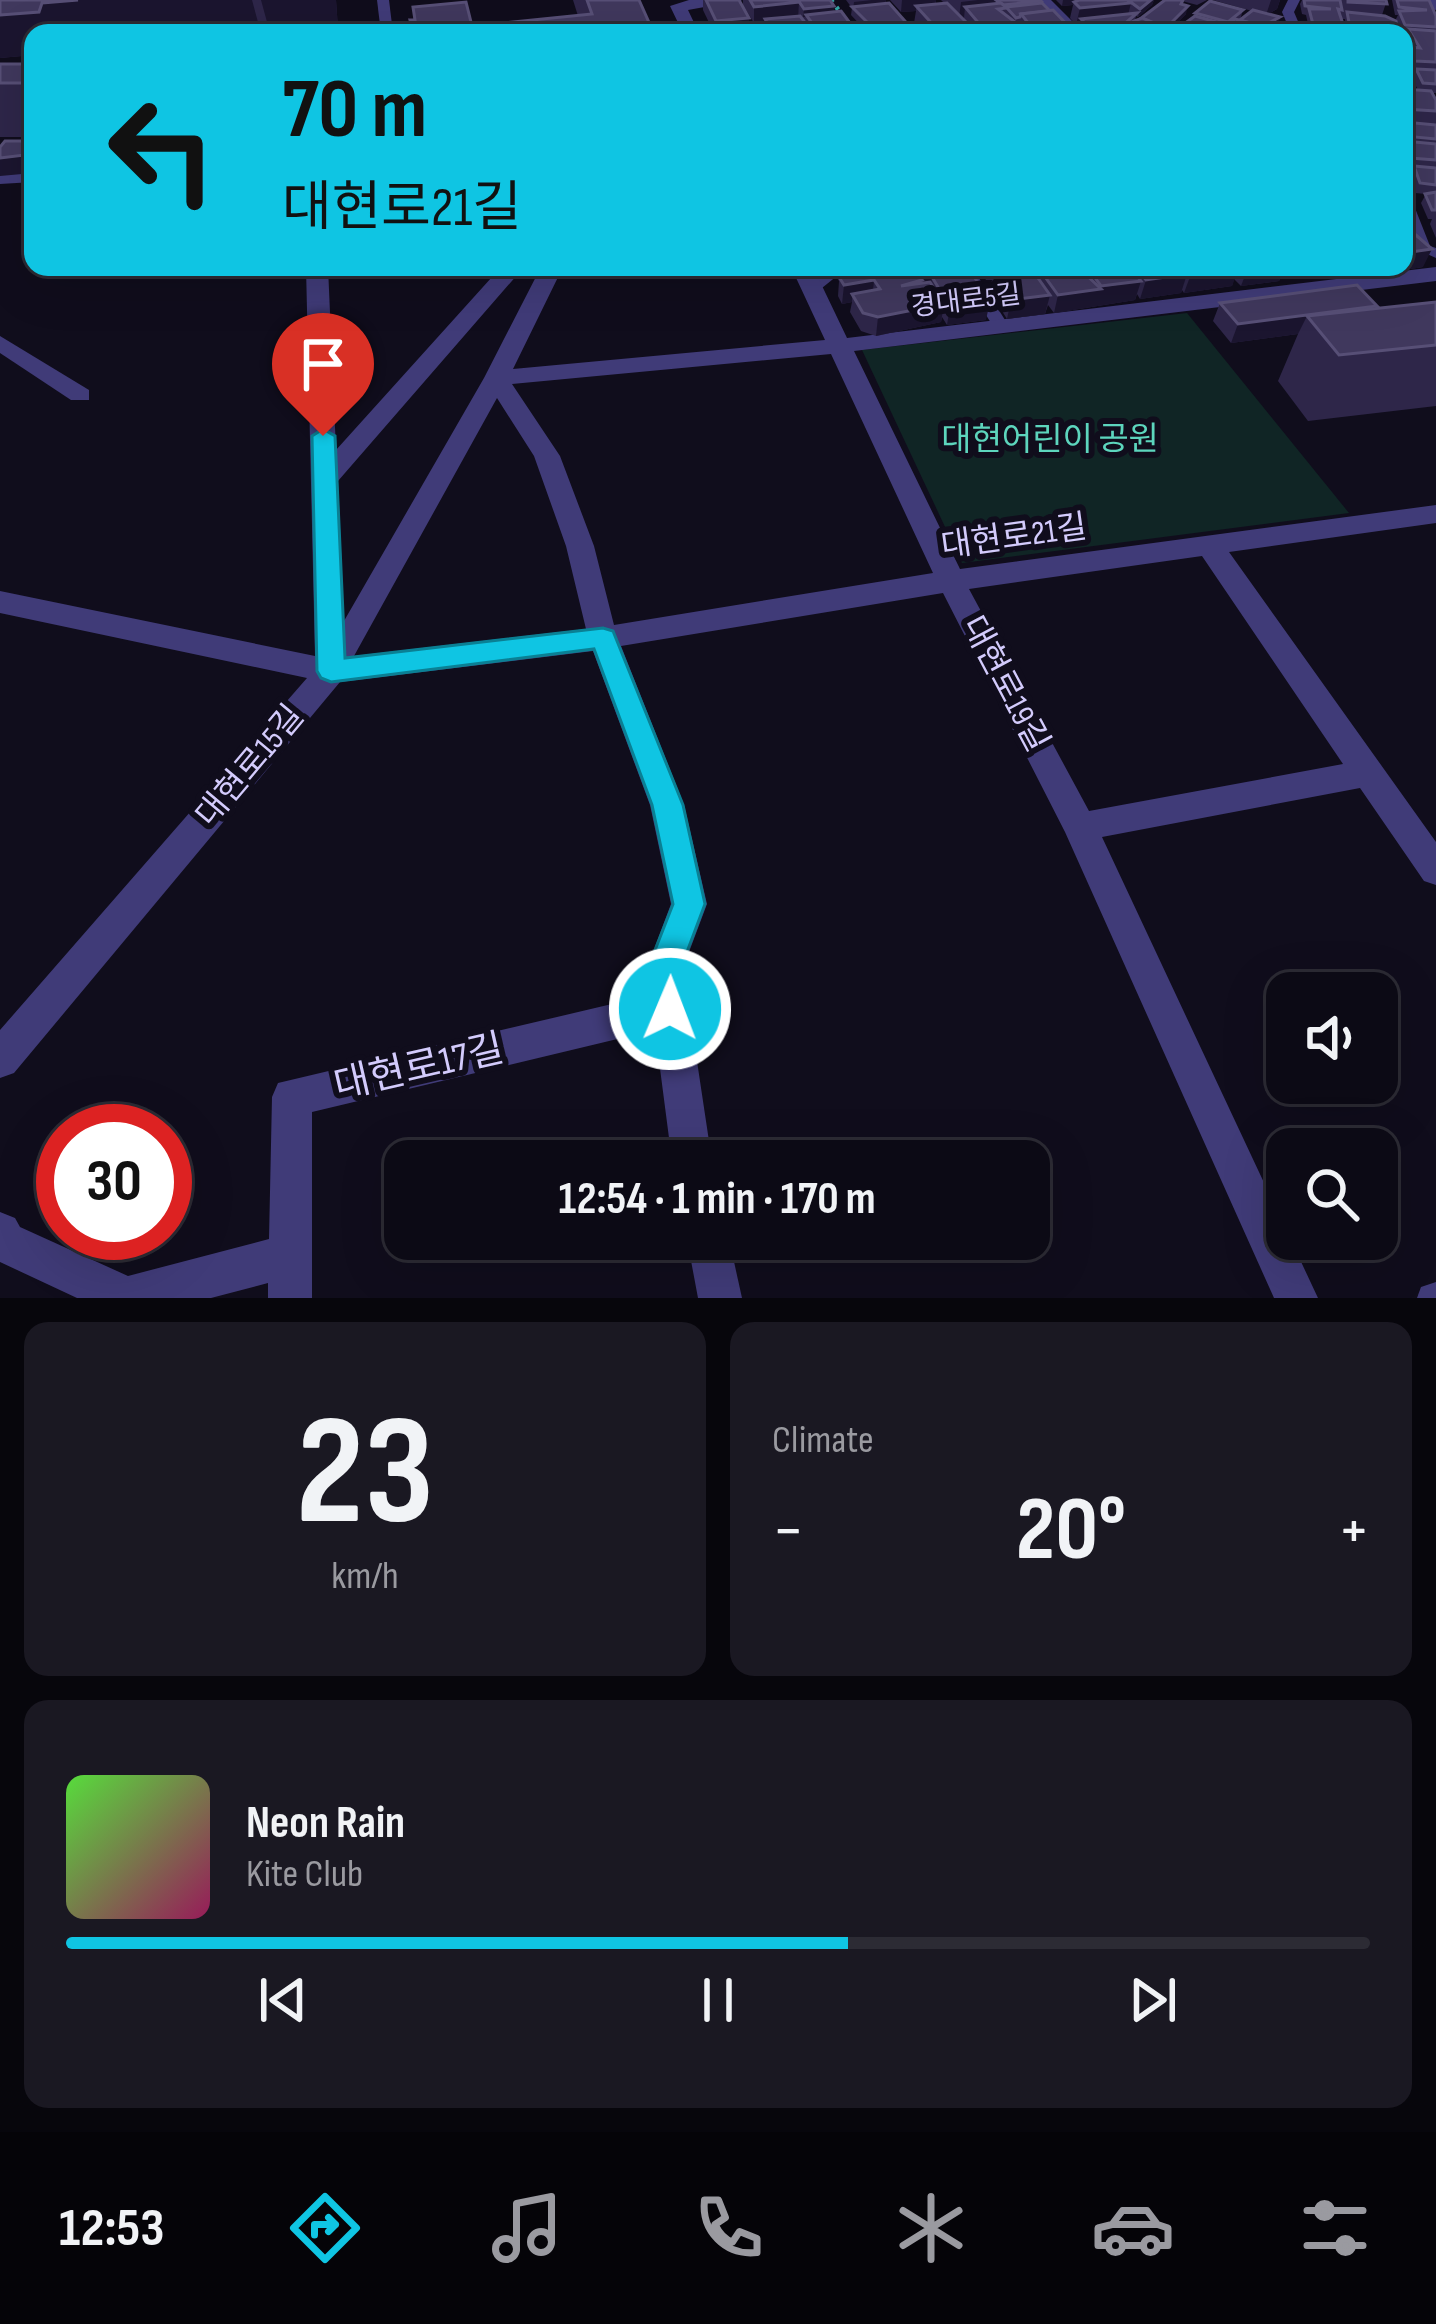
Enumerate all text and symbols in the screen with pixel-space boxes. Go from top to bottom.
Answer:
text: 70 m [282,60,427,161]
icon: left [84,72,240,228]
text: 대현로21길 [282,176,522,241]
street label: 경대로5길 [909,278,1023,324]
pin [272,313,374,436]
icon: arrive [290,331,356,397]
park label: 대현어린이 공원 [941,420,1159,460]
street label: 대현로21길 [939,507,1089,567]
street label: 대현로19길 [953,609,1057,759]
street label: 대현로15길 [188,697,312,835]
position arrow [607,946,733,1072]
map controls [1266,972,1398,1260]
button: sound [1266,972,1398,1104]
street label: 대현로17길 [330,1026,508,1110]
speed limit sign: 30 [36,1104,192,1260]
button: search [1266,1128,1398,1260]
text: 12:54 · 1 min · 170 m [559,1172,875,1227]
text: 23 [296,1381,434,1568]
text: Climate [772,1417,874,1464]
text: 20° [1016,1477,1126,1585]
text: − [772,1492,804,1571]
text: + [1338,1492,1370,1571]
text: km/h [331,1553,399,1600]
text: Neon Rain [246,1796,405,1851]
text: Kite Club [246,1851,363,1898]
icon: previous [250,1967,316,2033]
icon: pause [685,1967,751,2033]
icon: next [1120,1967,1186,2033]
icon: directions [283,2186,367,2270]
icon: music [485,2186,569,2270]
icon: phone [687,2186,771,2270]
icon: climate [889,2186,973,2270]
icon: car [1091,2186,1175,2270]
icon: filters [1293,2186,1377,2270]
text: 12:53 [59,2196,164,2261]

